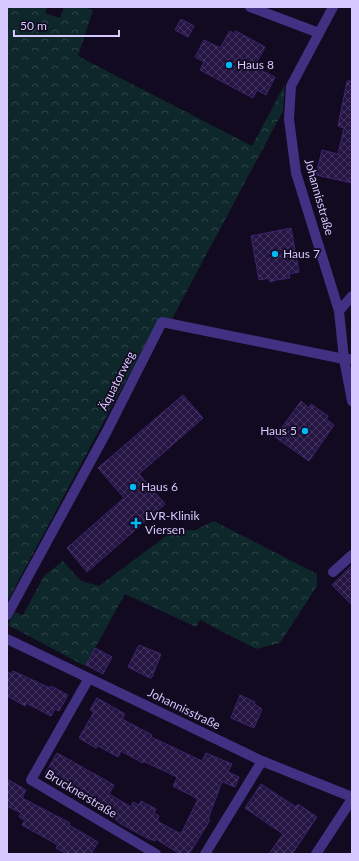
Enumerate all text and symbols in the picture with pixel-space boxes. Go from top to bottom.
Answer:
scale bar [14,12,119,38]
text: 50 m [20,18,47,33]
place label: Haus 8 [237,57,274,72]
marker: Haus 8 [224,60,234,70]
street label: Johannisstraße [301,157,338,237]
place label: Haus 7 [283,246,320,261]
marker: Haus 7 [270,249,280,259]
street label: Äquatorweg [95,349,138,413]
place label: Haus 5 [260,423,297,438]
marker: Haus 5 [300,426,310,436]
place label: Haus 6 [141,479,178,494]
marker: Haus 6 [128,482,138,492]
place label: LVR-Klinik Viersen [145,508,200,537]
marker: LVR-Klinik Viersen [130,517,142,529]
street label: Johannisstraße [146,685,223,733]
street label: Brucknerstraße [43,766,120,821]

